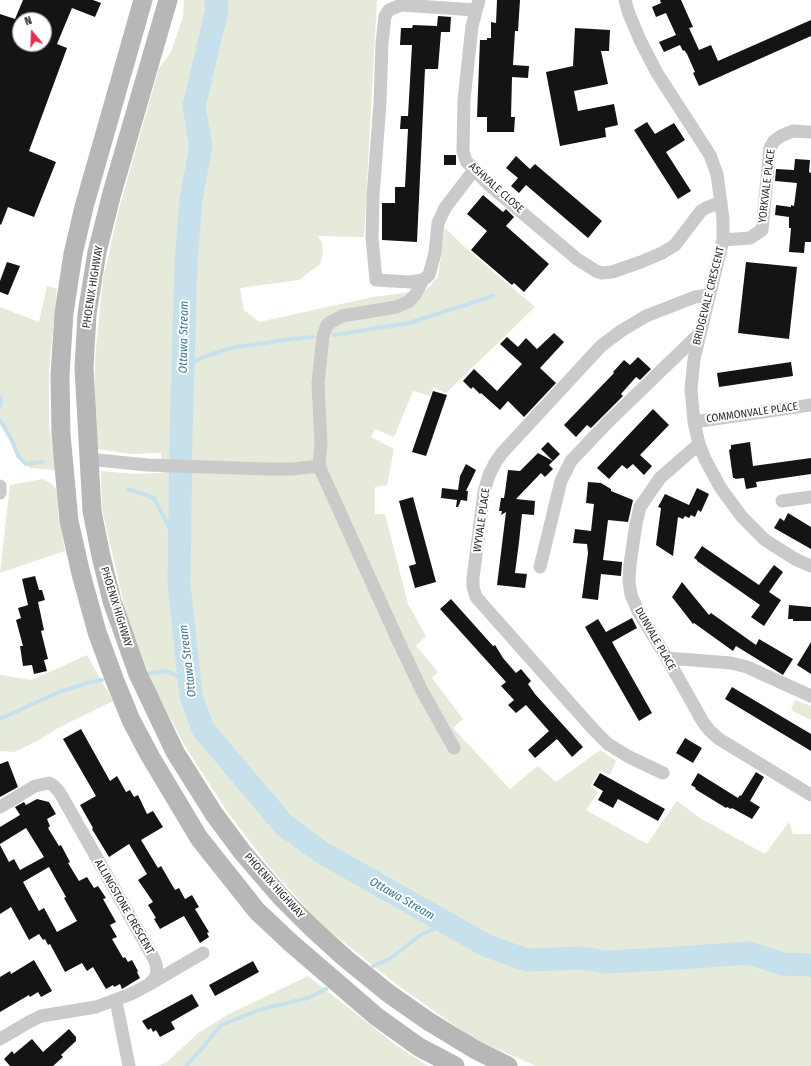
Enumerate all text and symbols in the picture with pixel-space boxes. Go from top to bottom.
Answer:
north arrow [12,12,52,52]
text: N [23,14,33,28]
street label: YORKVALE PLACE [756,148,778,224]
street label: ASHVALE CLOSE [466,160,526,216]
street label: PHOENIX HIGHWAY [80,245,106,329]
street label: BRIDGEVALE CRESCENT [690,245,728,347]
water label: Ottawa Stream [176,301,192,373]
street label: COMMONVALE PLACE [705,400,799,426]
street label: WYVALE PLACE [471,487,493,553]
street label: PHOENIX HIGHWAY [97,565,135,649]
street label: DUNVALE PLACE [632,605,678,673]
water label: Ottawa Stream [176,624,200,698]
street label: PHOENIX HIGHWAY [241,851,307,921]
street label: ALLINGSTONE CRESCENT [91,857,157,957]
water label: Ottawa Stream [367,875,437,923]

